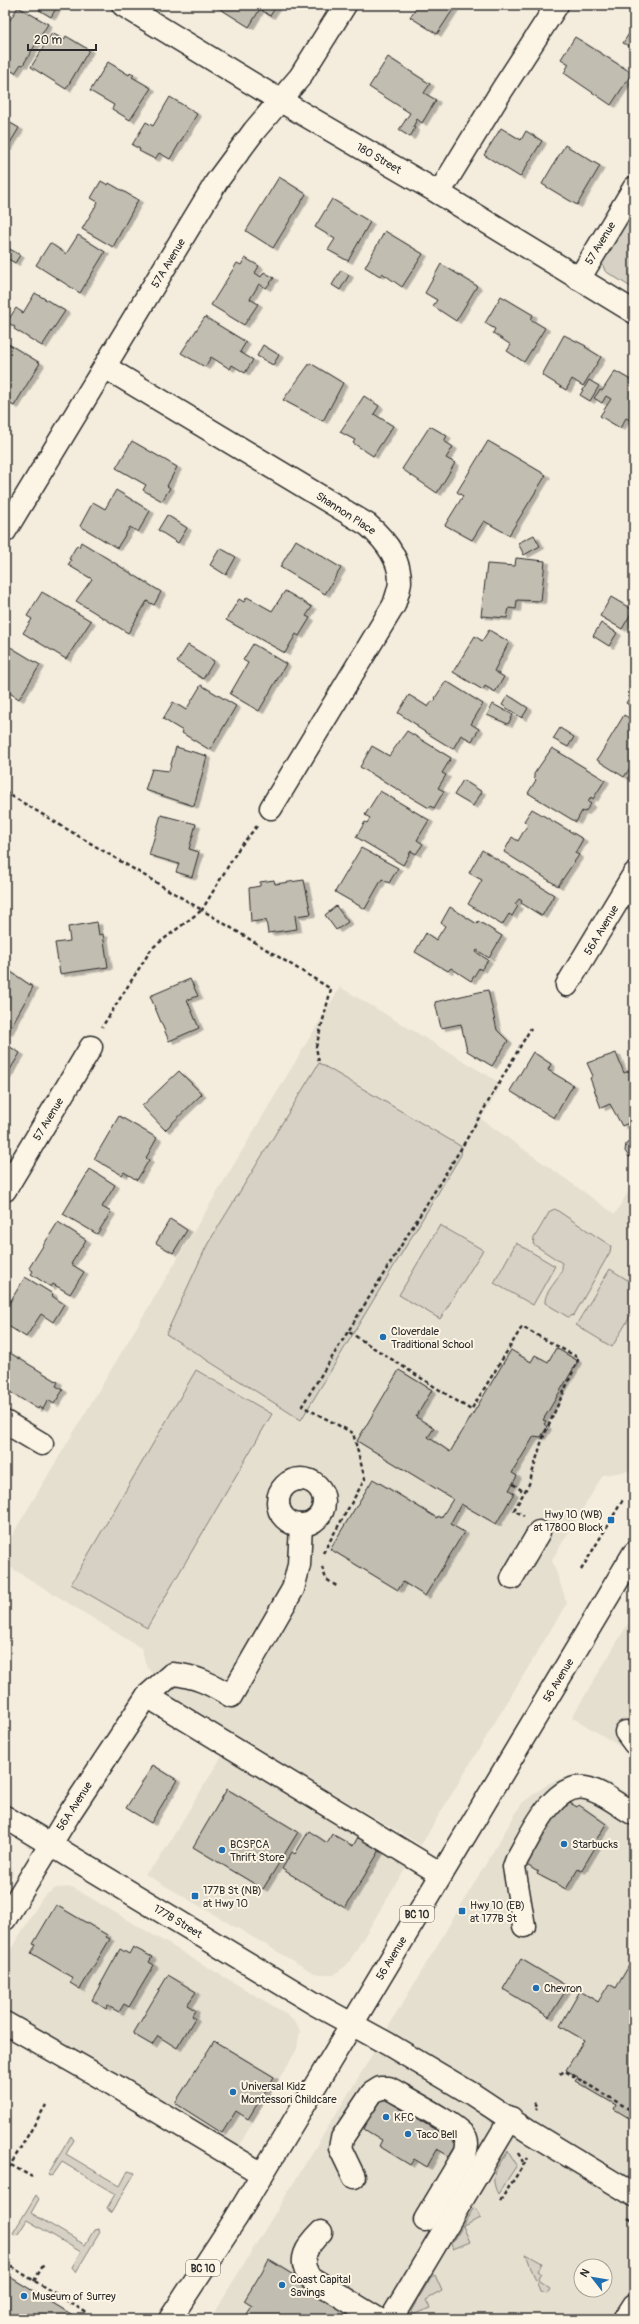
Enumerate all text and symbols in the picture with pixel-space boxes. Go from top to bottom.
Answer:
scale bar [28,26,96,52]
text: 20 m [34,33,63,48]
street label: 180 Street [354,140,404,177]
street label: 57 Avenue [583,219,619,267]
street label: 57A Avenue [149,236,188,290]
street label: Shannon Place [314,489,378,538]
street label: 56A Avenue [582,903,622,957]
street label: 57 Avenue [31,1095,67,1143]
place label: Cloverdale Traditional School [391,1325,473,1351]
marker: Cloverdale Traditional School [378,1332,388,1342]
place label: Hwy 10 (WB) at 17800 Block [533,1508,603,1534]
marker: Hwy 10 (WB) at 17800 Block [606,1515,616,1525]
street label: 56 Avenue [540,1656,577,1704]
street label: 56A Avenue [54,1779,95,1833]
place label: BCSPCA Thrift Store [230,1838,285,1864]
place label: Starbucks [572,1838,618,1851]
marker: Starbucks [559,1839,569,1849]
marker: BCSPCA Thrift Store [217,1845,227,1855]
place label: 177B St (NB) at Hwy 10 [203,1884,262,1910]
marker: 177B St (NB) at Hwy 10 [190,1891,200,1901]
place label: Hwy 10 (EB) at 177B St [470,1899,525,1925]
street label: 177B Street [151,1902,205,1941]
road number: BC 10 [400,1906,434,1922]
marker: Hwy 10 (EB) at 177B St [457,1906,467,1916]
street label: 56 Avenue [373,1934,410,1982]
place label: Chevron [544,1982,582,1995]
marker: Chevron [531,1983,541,1993]
place label: Universal Kidz Montessori Childcare [241,2080,337,2106]
marker: Universal Kidz Montessori Childcare [228,2087,238,2097]
place label: KFC [394,2111,414,2124]
marker: KFC [381,2112,391,2122]
place label: Taco Bell [416,2128,457,2141]
marker: Taco Bell [403,2129,413,2139]
north arrow [573,2258,613,2298]
road number: BC 10 [186,2260,220,2276]
text: N [577,2266,593,2280]
place label: Coast Capital Savings [290,2273,351,2299]
marker: Coast Capital Savings [277,2280,287,2290]
place label: Museum of Surrey [32,2290,116,2303]
marker: Museum of Surrey [19,2291,29,2301]

